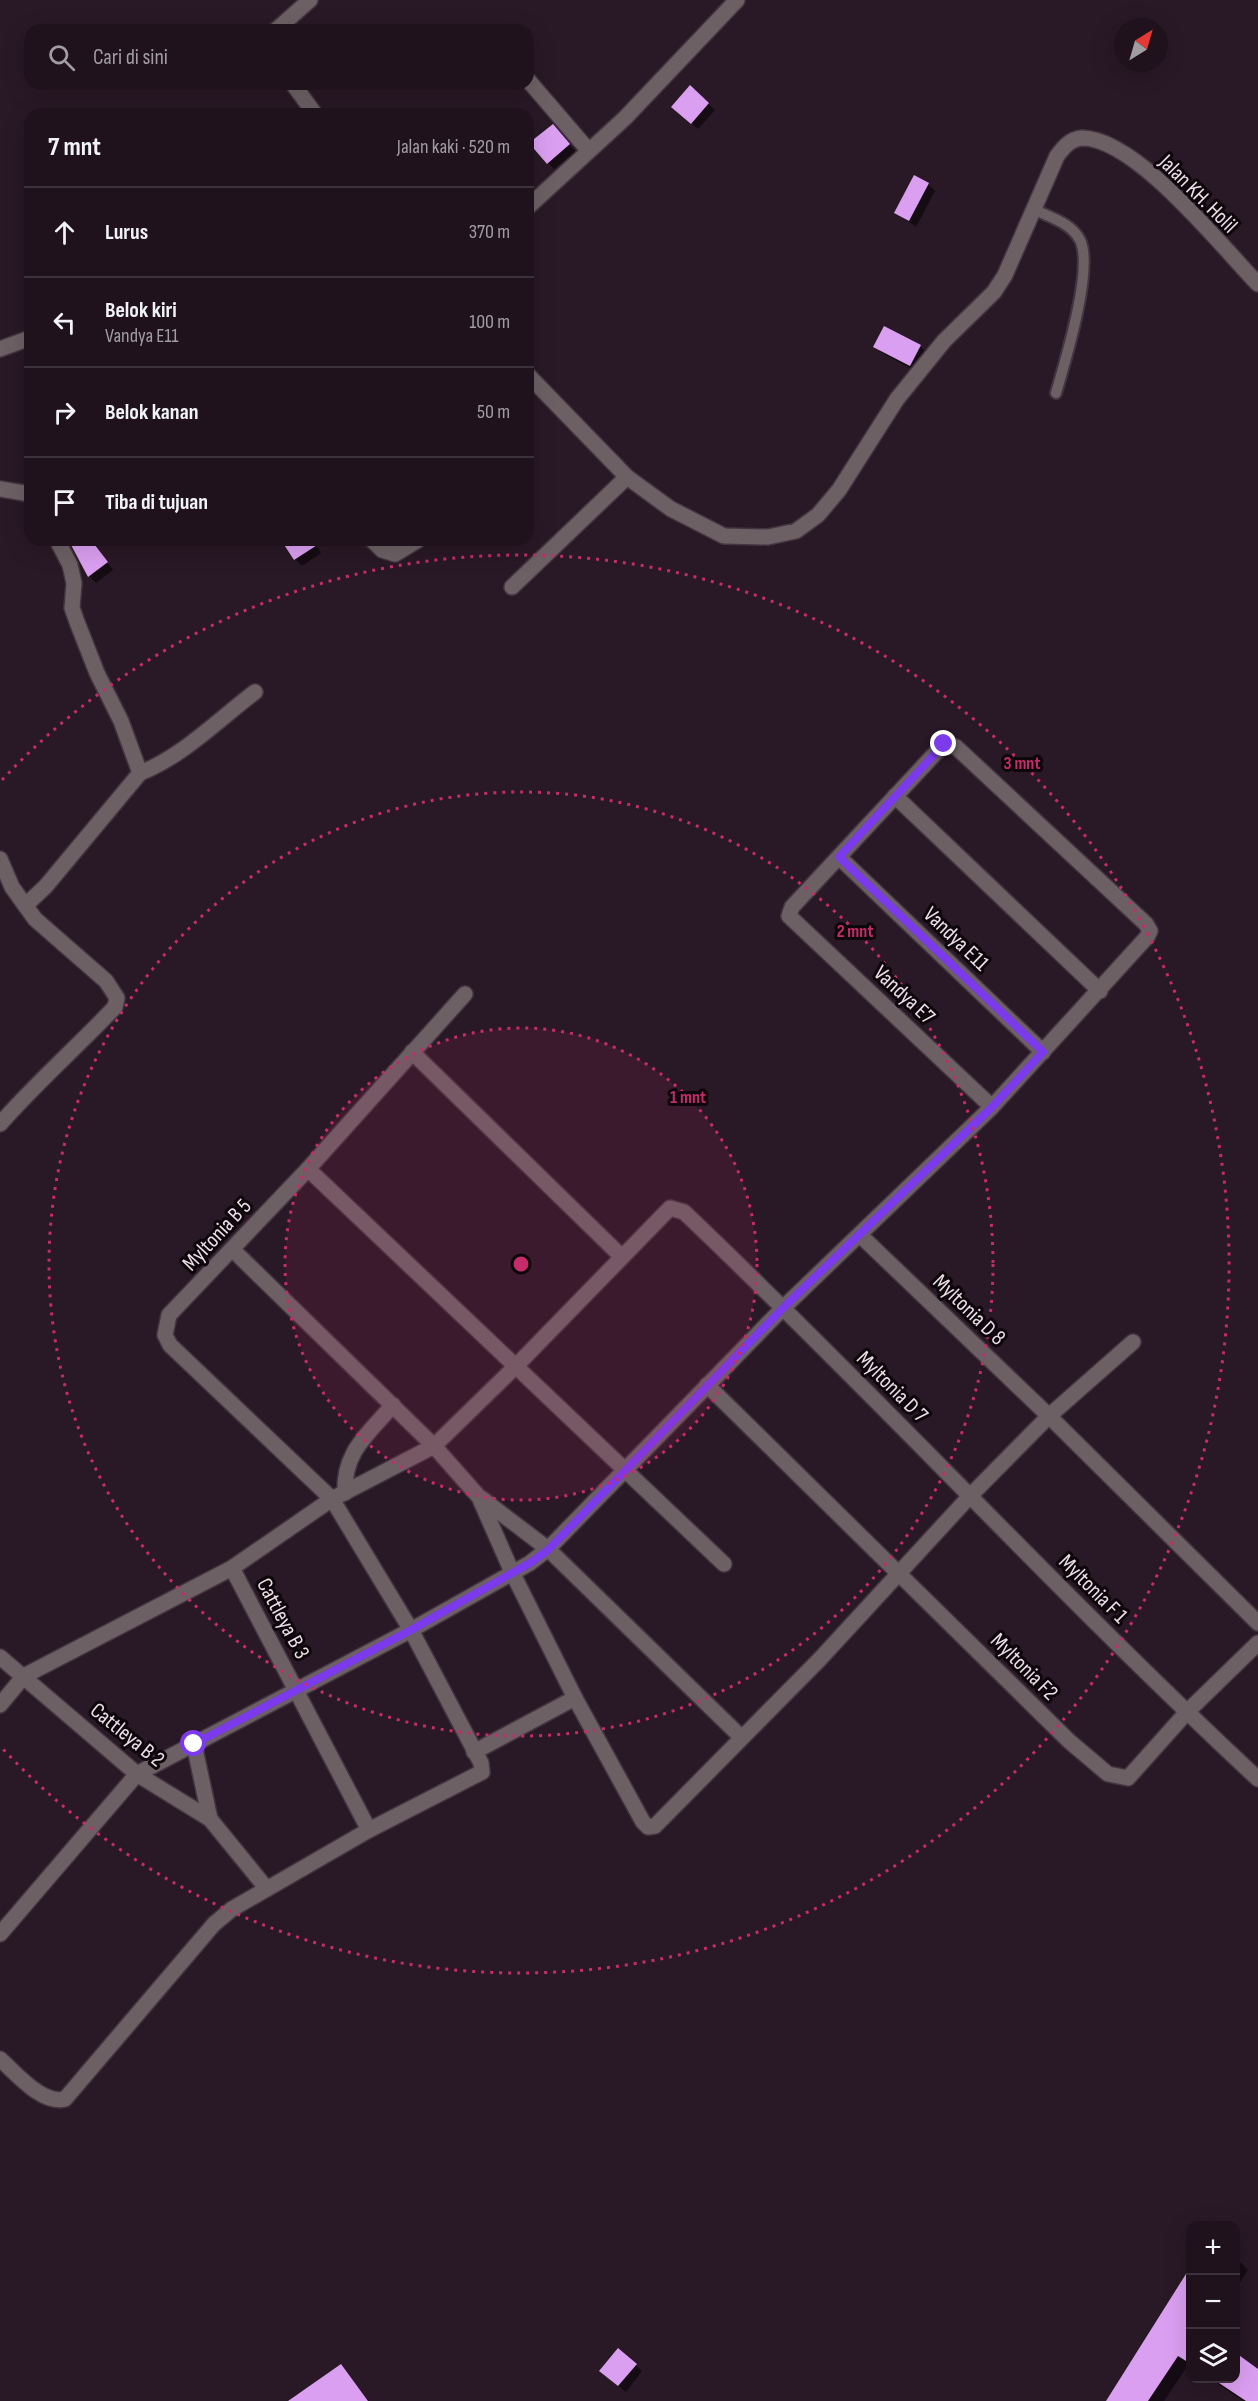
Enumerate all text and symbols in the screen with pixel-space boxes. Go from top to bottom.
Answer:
north arrow [1114,18,1168,72]
search box [24,24,534,90]
icon: search [45,41,78,74]
text: Cari di sini [93,44,168,71]
text: 7 mnt [48,132,101,163]
text: Jalan kaki · 520 m [397,135,510,159]
street label: Jalan KH. Holil [1152,148,1243,239]
icon: ahead [48,216,81,249]
text: Lurus [105,219,148,246]
text: 370 m [469,220,510,244]
text: Belok kiri [105,297,177,324]
icon: left [48,306,81,339]
text: 100 m [469,310,510,334]
text: Vandya E11 [105,324,179,348]
icon: right [48,396,81,429]
text: Belok kanan [105,399,198,426]
text: 50 m [477,400,510,424]
icon: arrive [48,486,81,519]
text: Tiba di tujuan [105,489,208,516]
route end [930,730,956,756]
text: 3 mnt [1004,753,1040,774]
street label: Vandya E11 [917,901,995,977]
text: 2 mnt [837,921,873,942]
street label: Vandya E7 [868,960,940,1030]
text: 1 mnt [670,1087,706,1108]
street label: Myltonia B 5 [177,1193,257,1277]
centre of rings [511,1254,531,1274]
street label: Myltonia D 8 [927,1269,1011,1351]
street label: Myltonia D 7 [851,1346,933,1429]
street label: Myltonia F 1 [1053,1549,1133,1629]
street label: Cattleya B 3 [250,1574,315,1664]
street label: Myltonia F2 [985,1628,1063,1706]
street label: Cattleya B 2 [85,1697,170,1773]
route start [180,1730,206,1756]
map controls [1186,2221,1240,2383]
button: + [1186,2221,1240,2275]
button: − [1186,2275,1240,2329]
button: layers [1186,2329,1240,2383]

